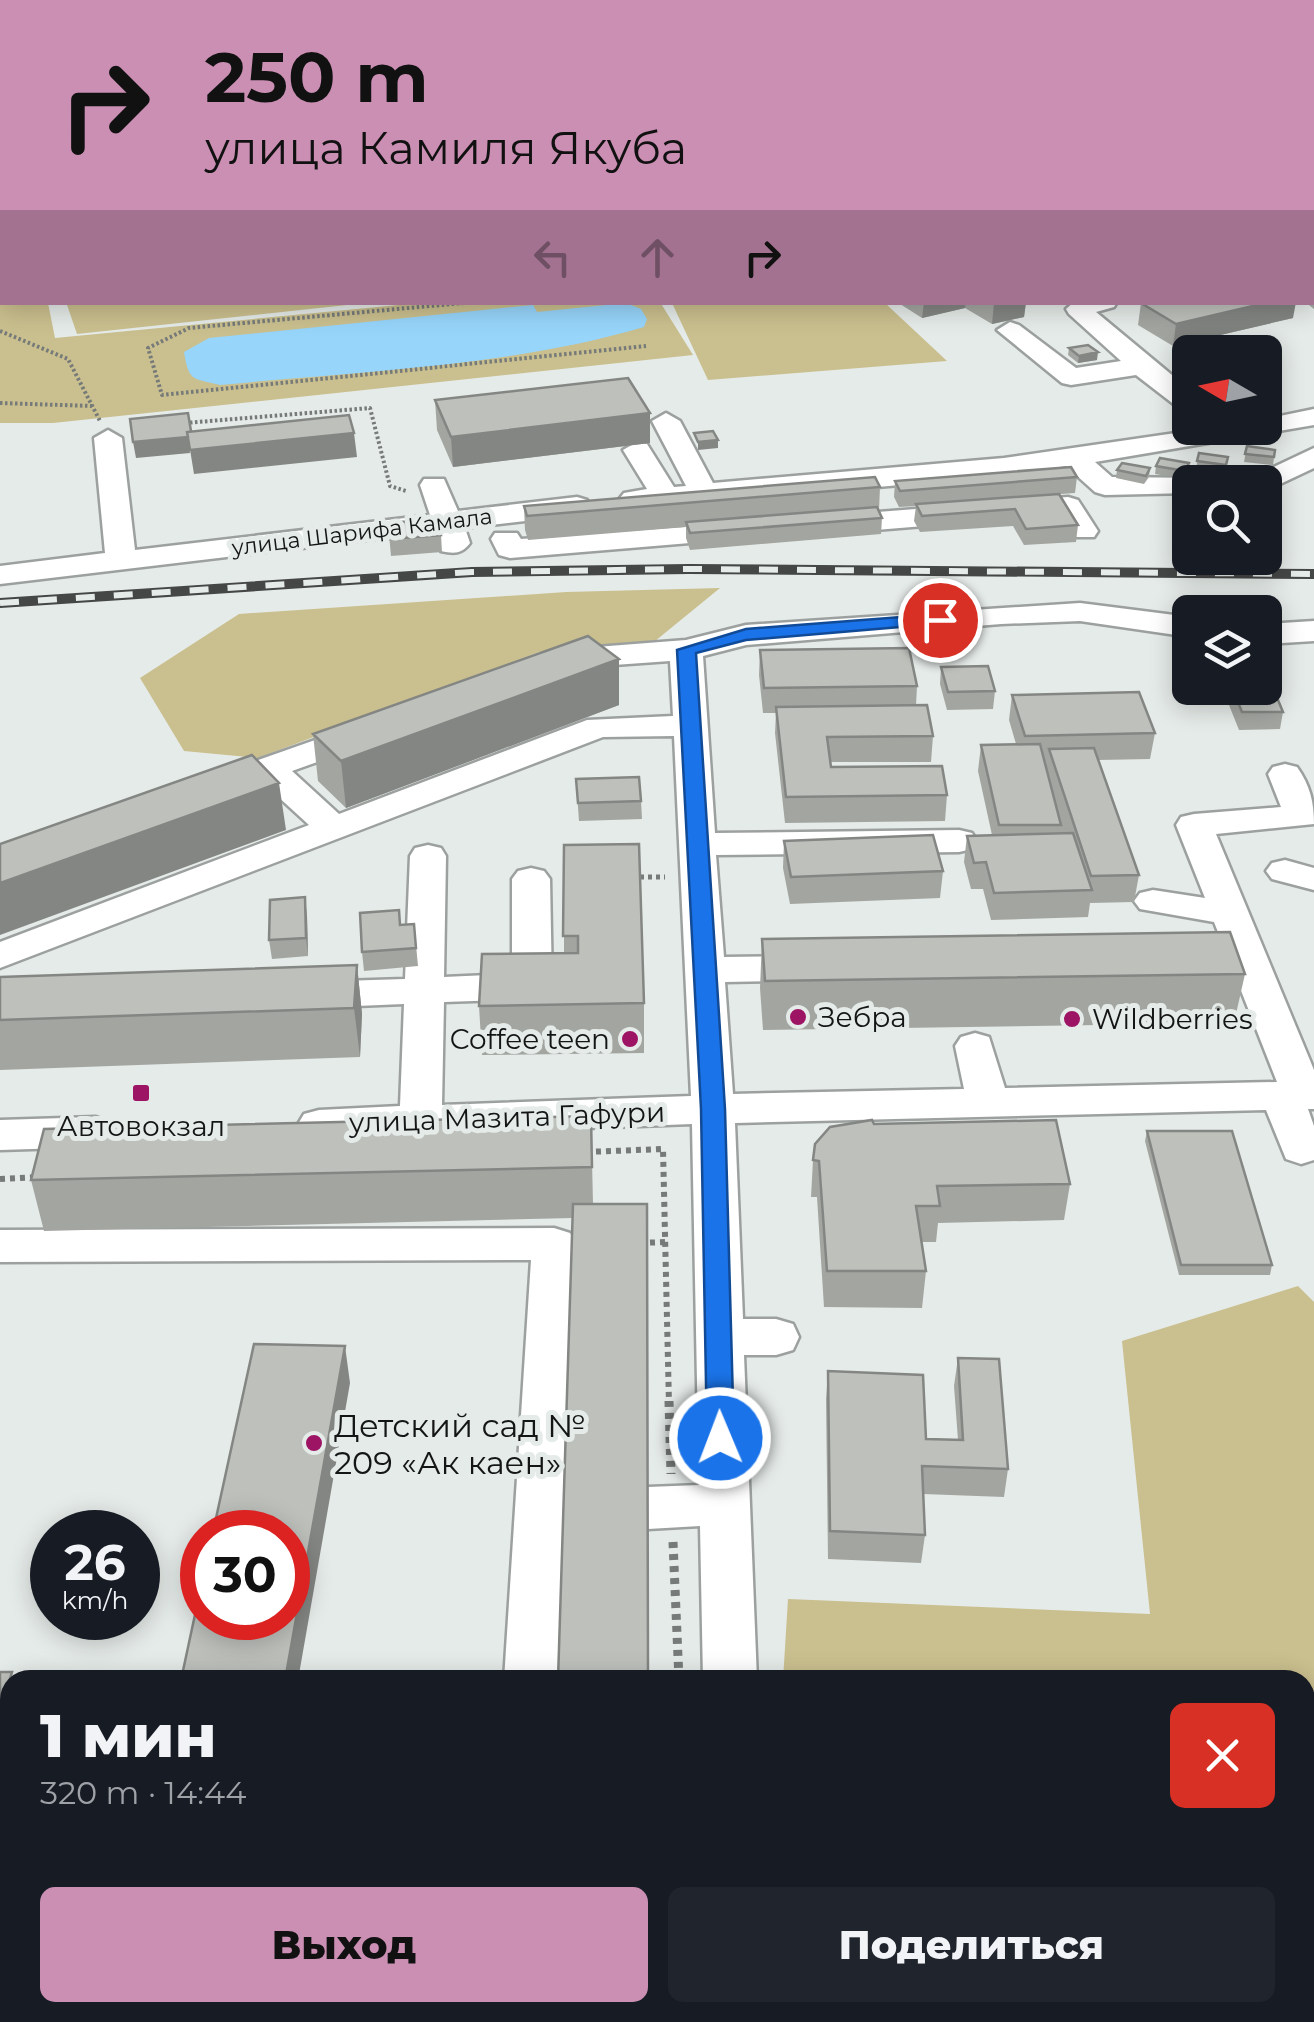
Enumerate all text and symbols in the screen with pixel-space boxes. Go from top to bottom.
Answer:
text: 250 m [205,34,429,120]
icon: right [40,40,170,170]
text: улица Камиля Якуба [205,120,687,175]
icon: left [525,230,580,285]
icon: ahead [630,230,685,285]
icon: right [735,230,790,285]
north arrow [1172,335,1282,445]
map controls [1172,335,1282,705]
button: search [1172,465,1282,575]
street label: улица Шарифа Камала [229,503,494,561]
pin [898,578,983,663]
icon: arrive [913,593,968,648]
button: layers [1172,595,1282,705]
place label: Зебра [818,1000,907,1034]
place label: Wildberries [1092,1002,1253,1036]
marker: Зебра [787,1006,809,1028]
marker: Wildberries [1061,1008,1083,1030]
place label: Coffee teen [450,1022,610,1056]
marker: Coffee teen [619,1028,641,1050]
marker: Автовокзал [130,1082,152,1104]
street label: улица Мазита Гафури [347,1094,666,1140]
place label: Автовокзал [57,1109,225,1143]
position arrow [668,1386,772,1490]
place label: Детский сад № 209 «Ак каен» [334,1406,586,1482]
marker: Детский сад № 209 «Ак каен» [303,1432,325,1454]
speed limit sign: 30 [180,1510,310,1640]
text: 26 [64,1532,126,1593]
text: km/h [62,1585,128,1615]
text: 1 мин [40,1699,217,1772]
button: close [1170,1703,1275,1808]
text: 320 m · 14:44 [40,1773,246,1812]
button: Выход [40,1887,648,2002]
button: Поделиться [668,1887,1275,2002]

